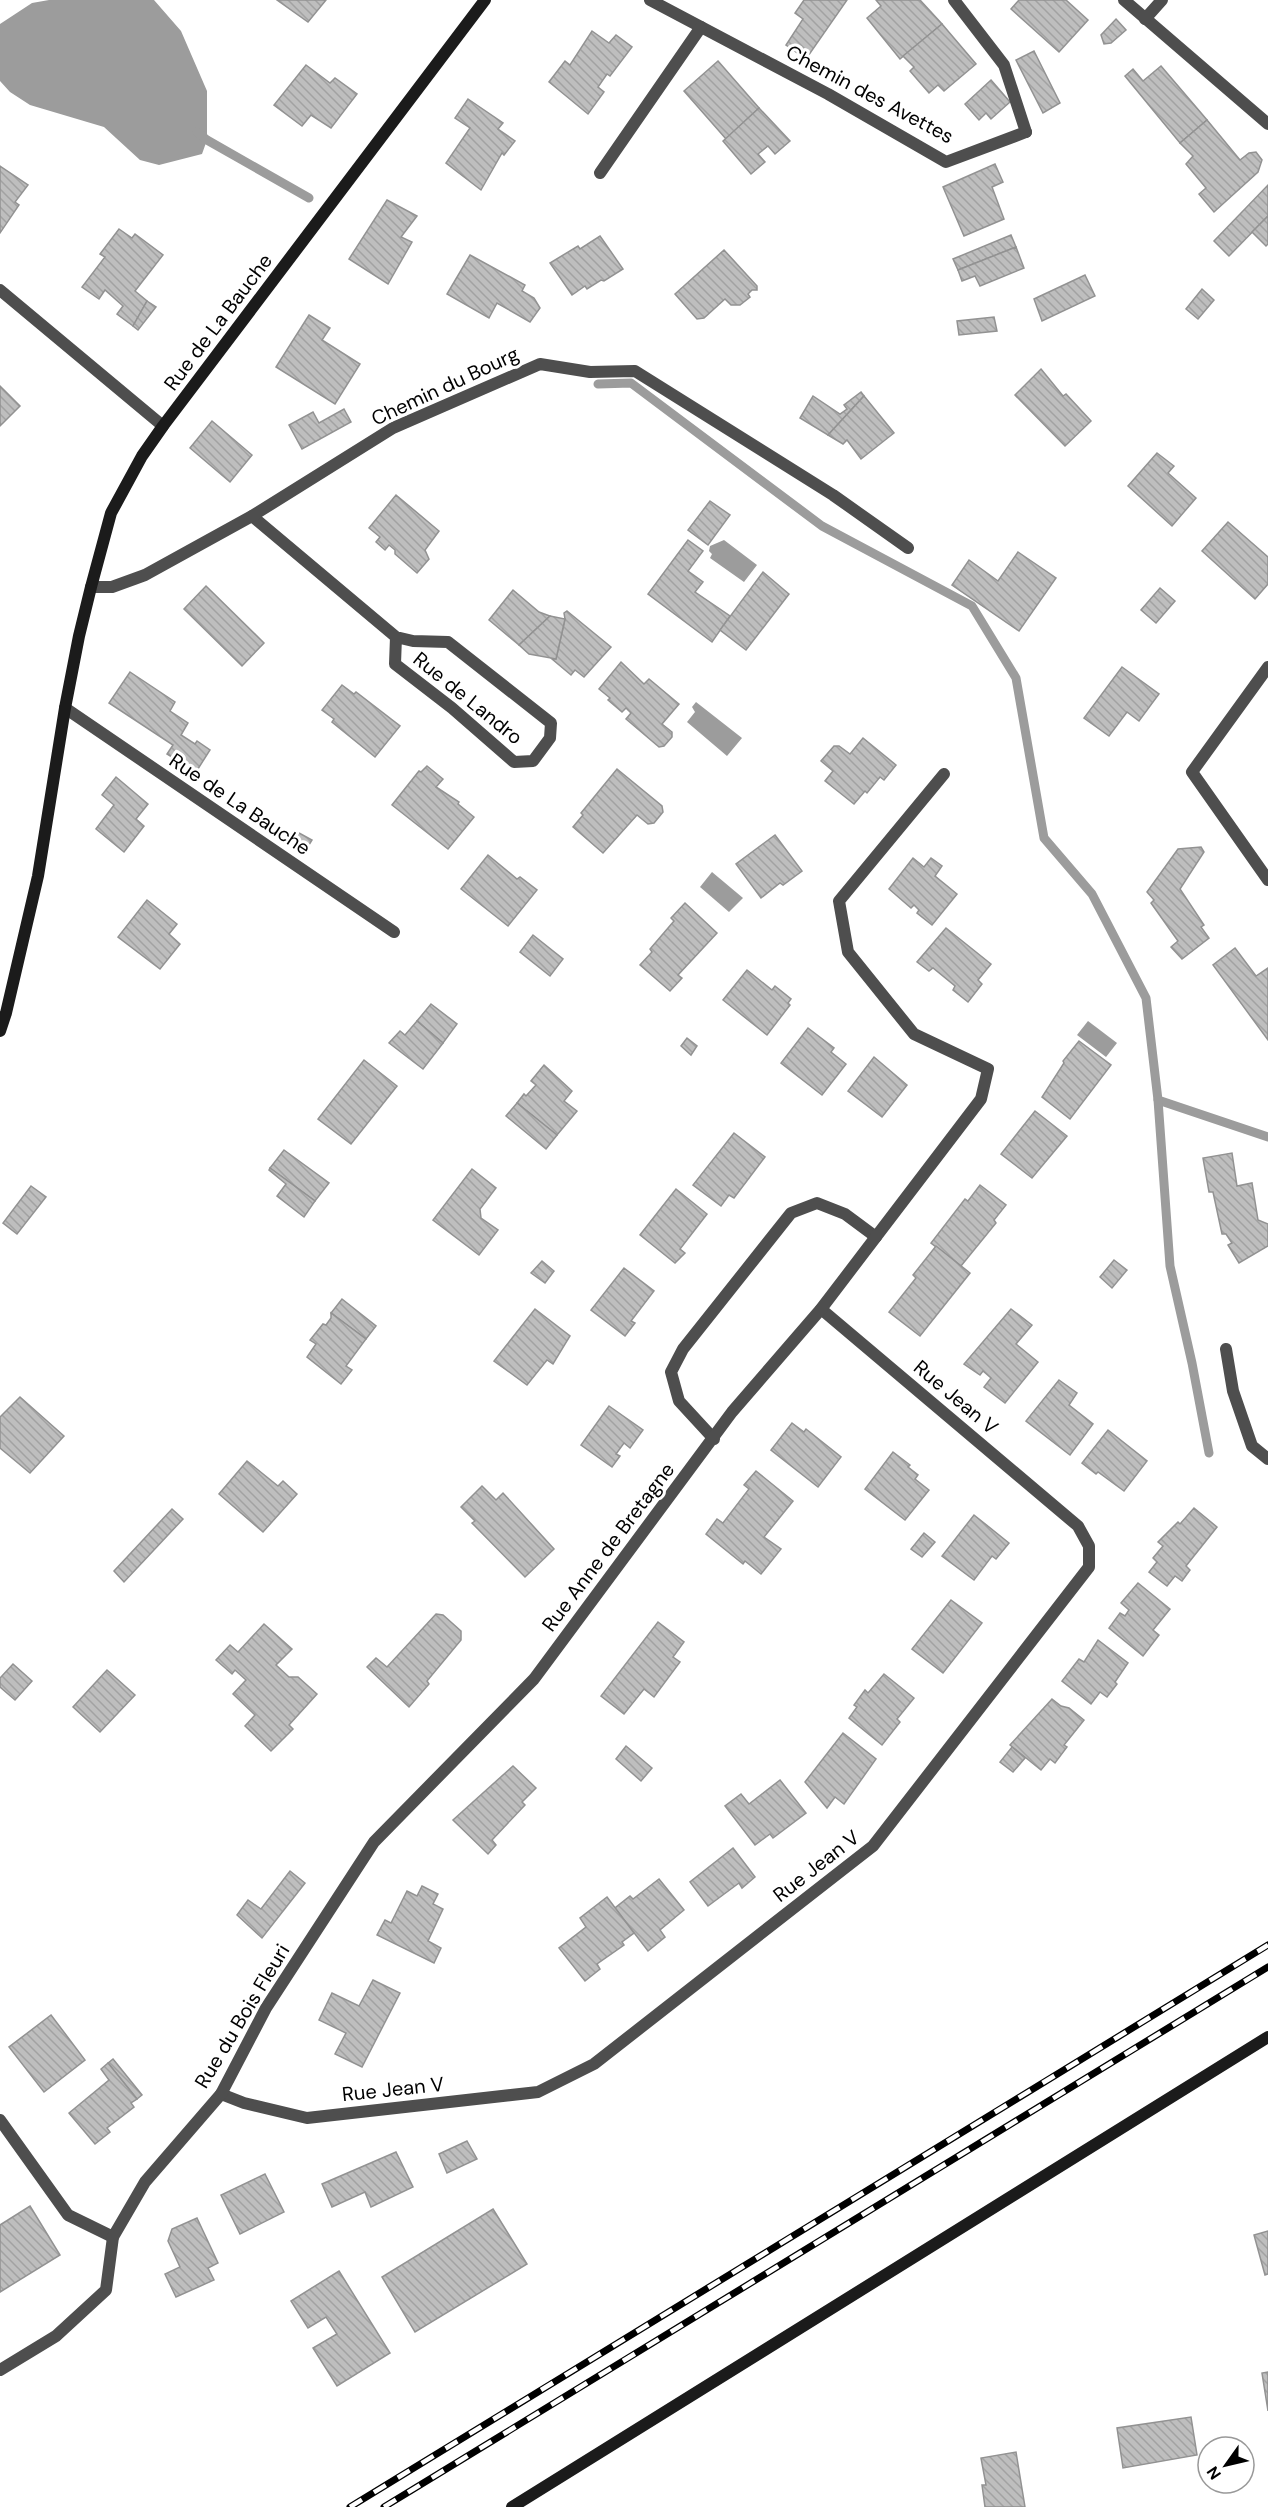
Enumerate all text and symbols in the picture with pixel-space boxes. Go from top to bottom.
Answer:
street label: Chemin des Avettes [782,39,958,149]
street label: Rue de La Bauche [158,248,278,396]
street label: Chemin du Bourg [367,340,523,432]
street label: Rue de Landro [408,646,528,750]
street label: Rue de La Bauche [164,747,316,861]
street label: Rue Jean V [908,1354,1004,1440]
street label: Rue Anne de Bretagne [536,1457,680,1637]
street label: Rue Jean V [768,1824,864,1908]
street label: Rue du Bois Fleuri [189,1939,295,2093]
street label: Rue Jean V [341,2071,445,2107]
north arrow [1196,2435,1256,2495]
text: N [1202,2462,1226,2484]

